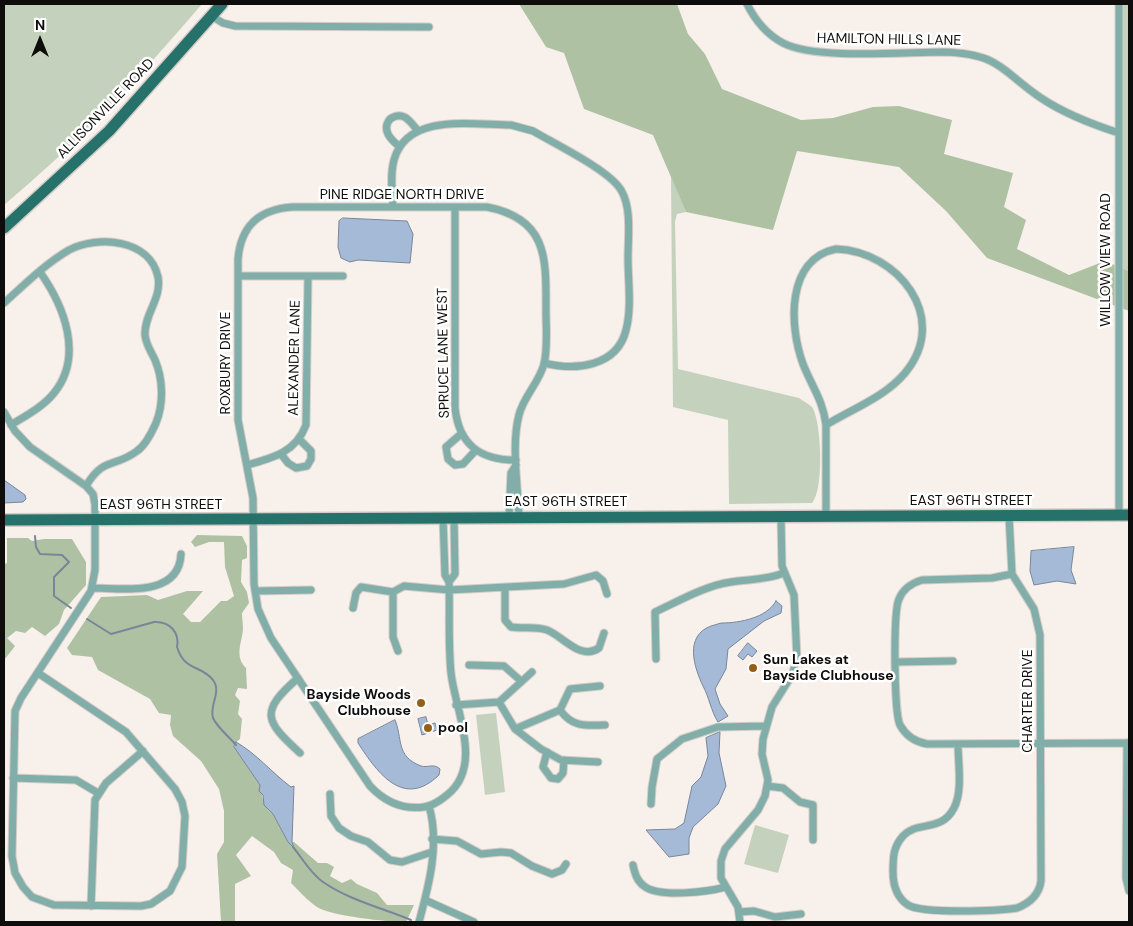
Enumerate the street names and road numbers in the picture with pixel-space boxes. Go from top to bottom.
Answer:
street label: HAMILTON HILLS LANE [817,30,961,50]
street label: ALLISONVILLE ROAD [54,56,158,162]
street label: PINE RIDGE NORTH DRIVE [320,187,484,203]
street label: WILLOW VIEW ROAD [1098,193,1114,327]
street label: SPRUCE LANE WEST [434,288,454,418]
street label: ALEXANDER LANE [286,300,304,416]
street label: ROXBURY DRIVE [218,312,234,414]
street label: EAST 96TH STREET [910,493,1032,509]
street label: EAST 96TH STREET [505,494,627,510]
street label: EAST 96TH STREET [100,497,222,513]
street label: CHARTER DRIVE [1020,649,1036,753]

